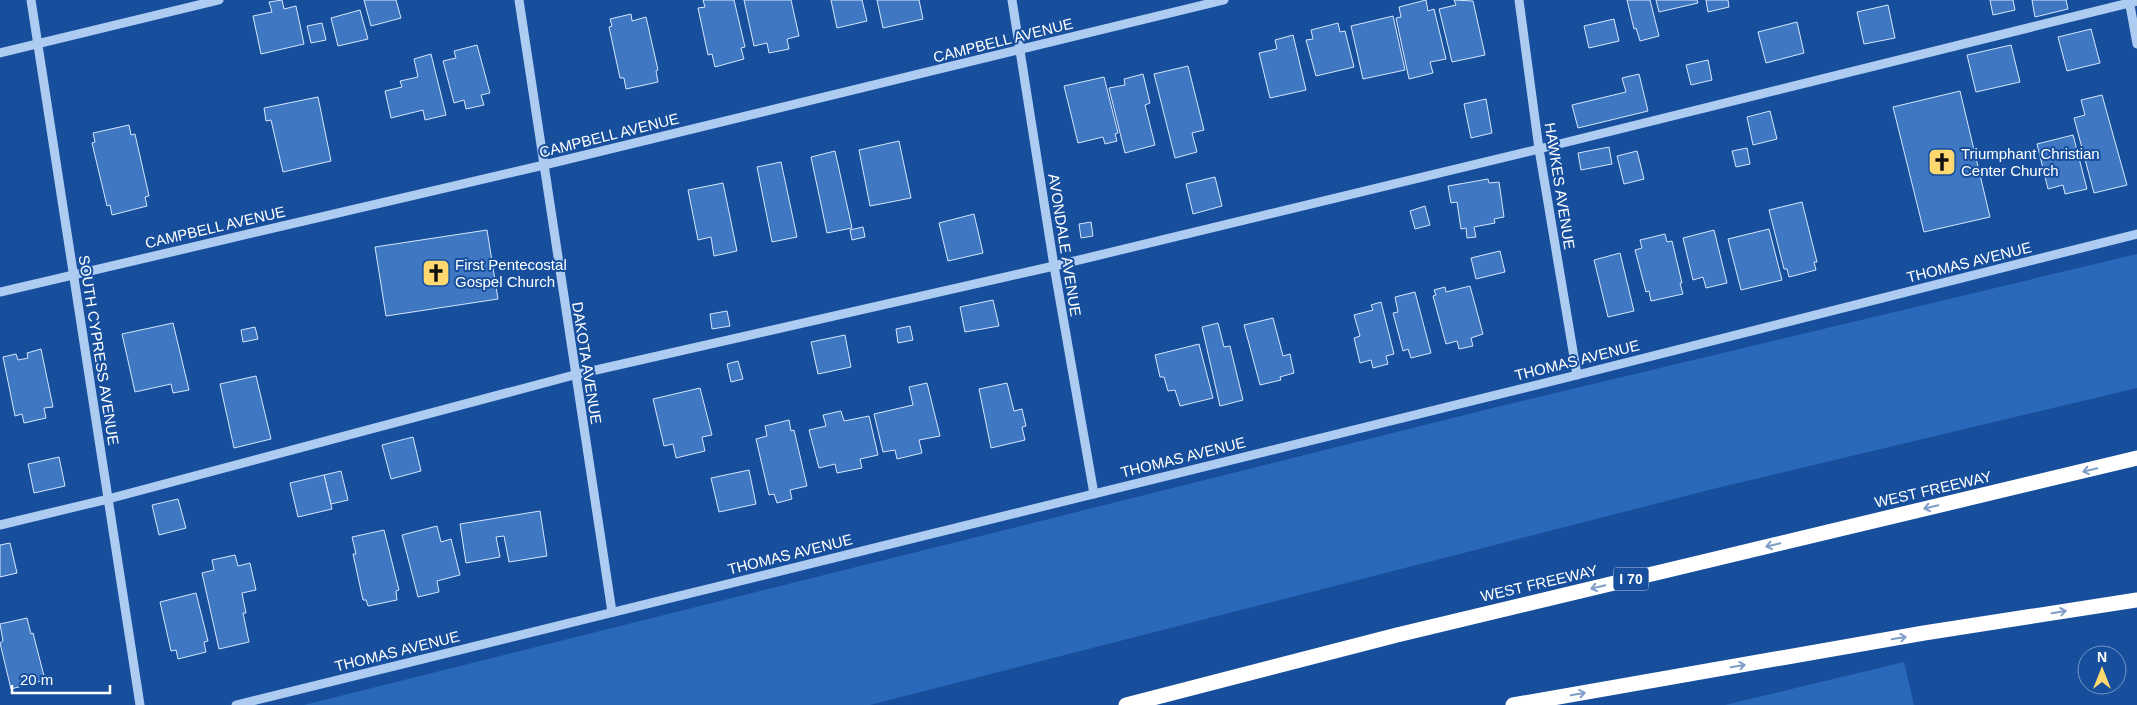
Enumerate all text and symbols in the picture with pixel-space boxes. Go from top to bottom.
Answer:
street label: CAMPBELL AVENUE [931,14,1075,66]
street label: CAMPBELL AVENUE [537,109,681,161]
street label: HAWKES AVENUE [1542,121,1578,251]
place label: Triumphant Christian Center Church [1961,145,2100,179]
church icon: Triumphant Christian Center Church [1927,147,1957,177]
street label: AVONDALE AVENUE [1045,172,1085,318]
street label: CAMPBELL AVENUE [143,203,287,251]
street label: THOMAS AVENUE [1905,238,2033,286]
street label: SOUTH CYPRESS AVENUE [76,254,122,446]
place label: First Pentecostal Gospel Church [455,256,567,290]
church icon: First Pentecostal Gospel Church [421,258,451,288]
street label: DAKOTA AVENUE [569,301,605,425]
street label: THOMAS AVENUE [1513,336,1641,384]
street label: THOMAS AVENUE [1119,433,1247,481]
one-way arrow [2082,466,2098,475]
street label: WEST FREEWAY [1873,467,1993,511]
one-way arrow [1924,503,1940,512]
street label: THOMAS AVENUE [726,530,854,578]
one-way arrow [1766,541,1782,550]
street label: WEST FREEWAY [1479,561,1599,605]
road number: I 70 [1614,568,1648,590]
one-way arrow [1591,583,1607,592]
one-way arrow [2051,607,2067,617]
street label: THOMAS AVENUE [333,627,461,675]
one-way arrow [1890,632,1906,642]
north arrow [2077,645,2127,695]
text: N [2097,649,2107,665]
one-way arrow [1730,660,1746,670]
scale bar [12,662,110,694]
text: 20 m [20,671,53,688]
one-way arrow [1570,688,1586,698]

